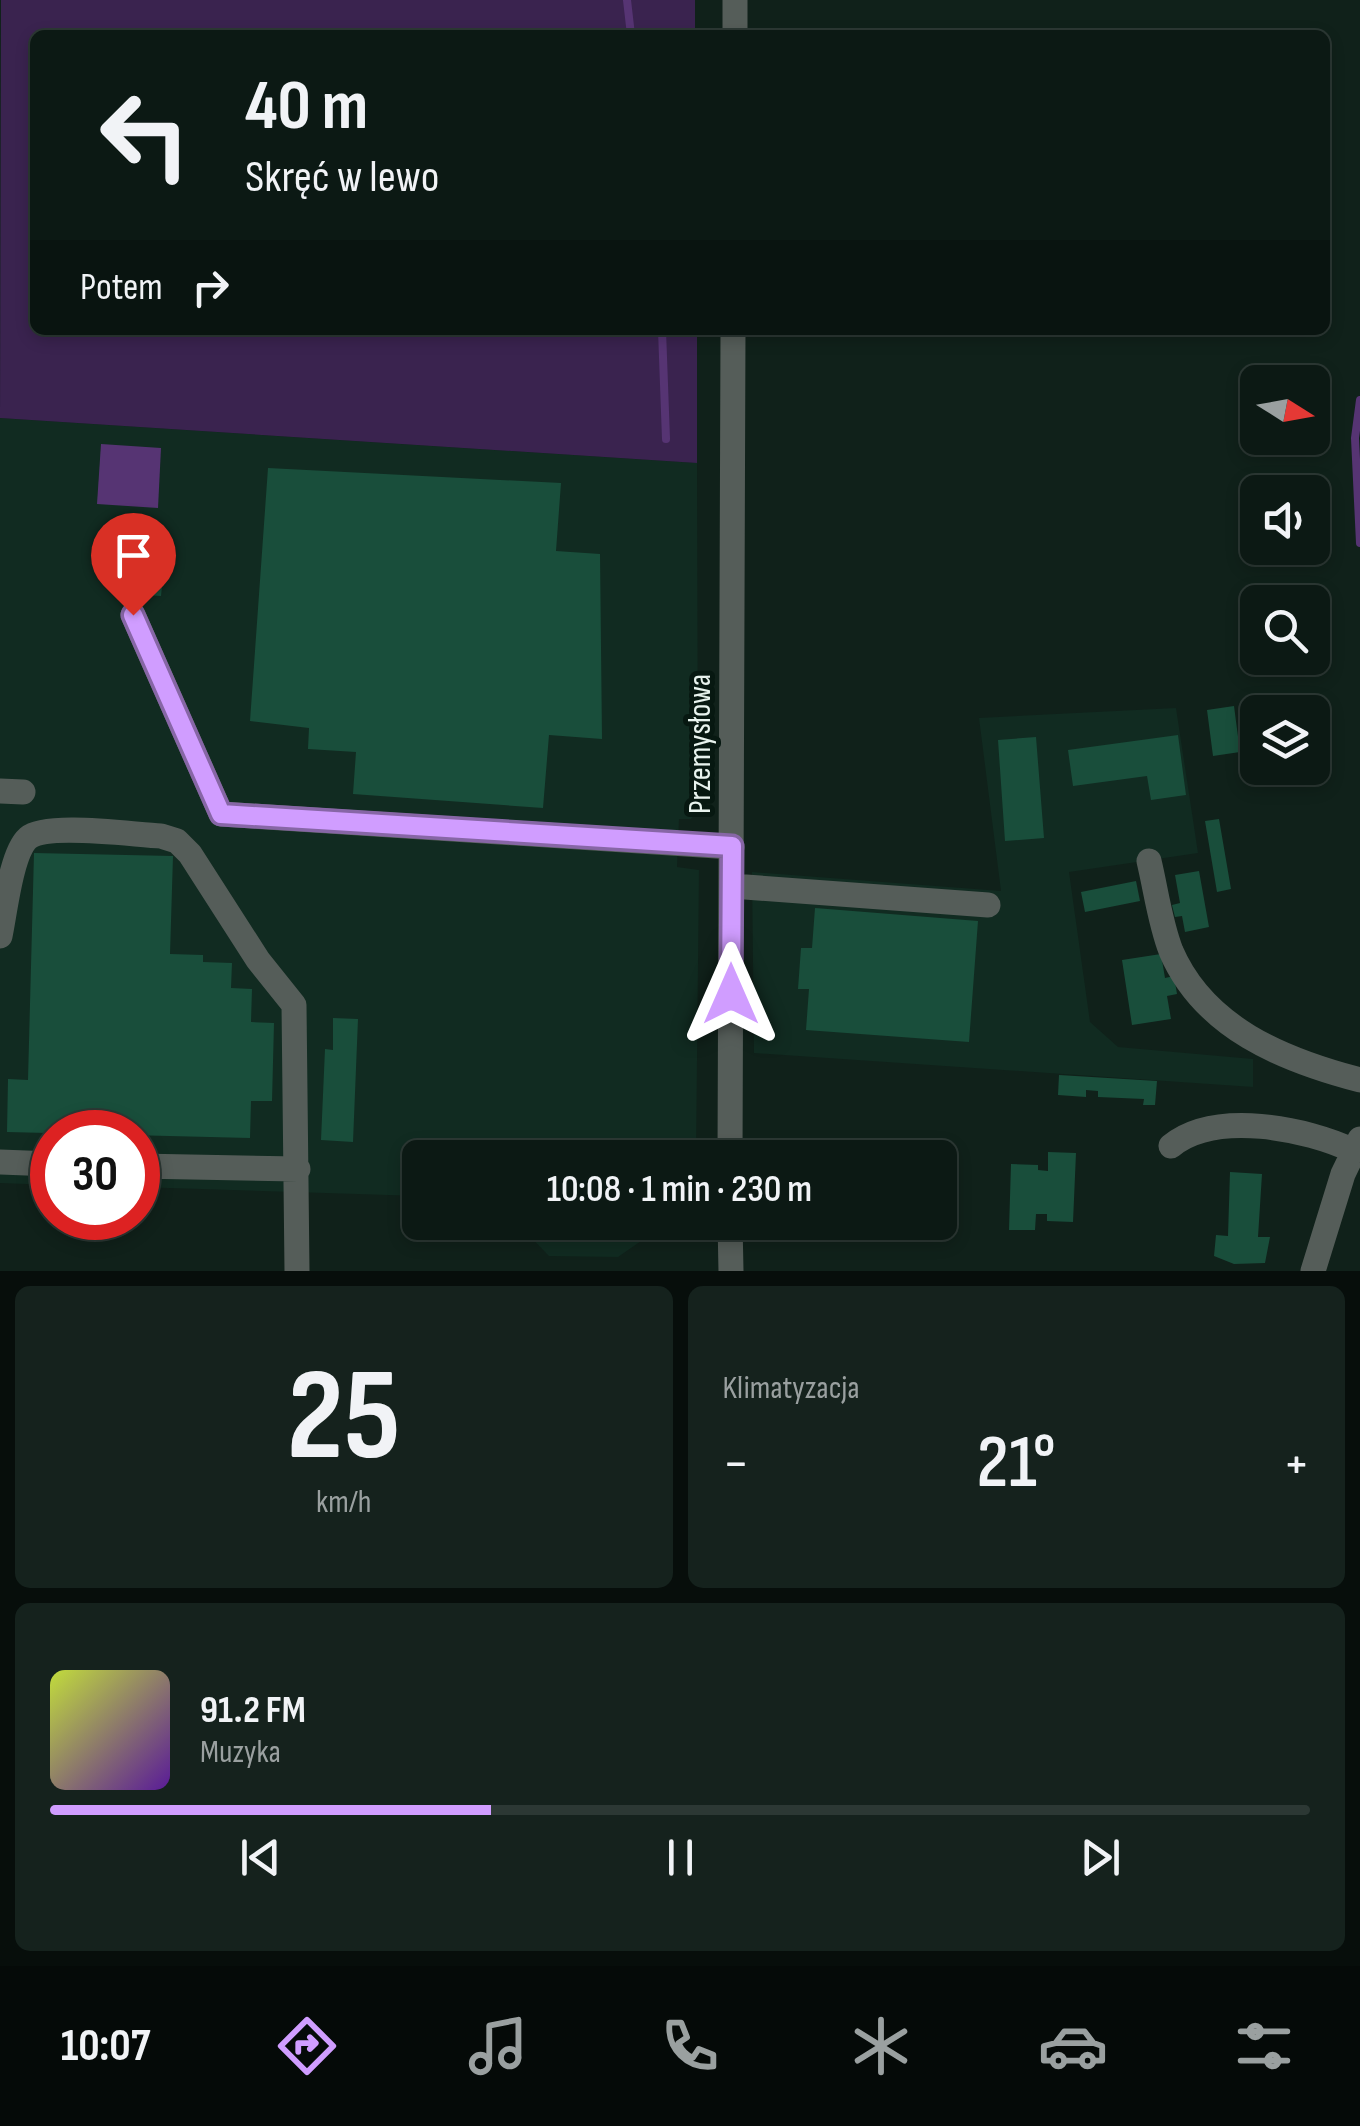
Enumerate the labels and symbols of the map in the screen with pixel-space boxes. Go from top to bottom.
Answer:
north arrow [1240,365,1330,455]
pin [91,513,176,616]
street label: Przemysłowa [681,674,720,814]
position arrow [679,942,783,1046]
speed limit sign: 30 [30,1110,160,1240]

